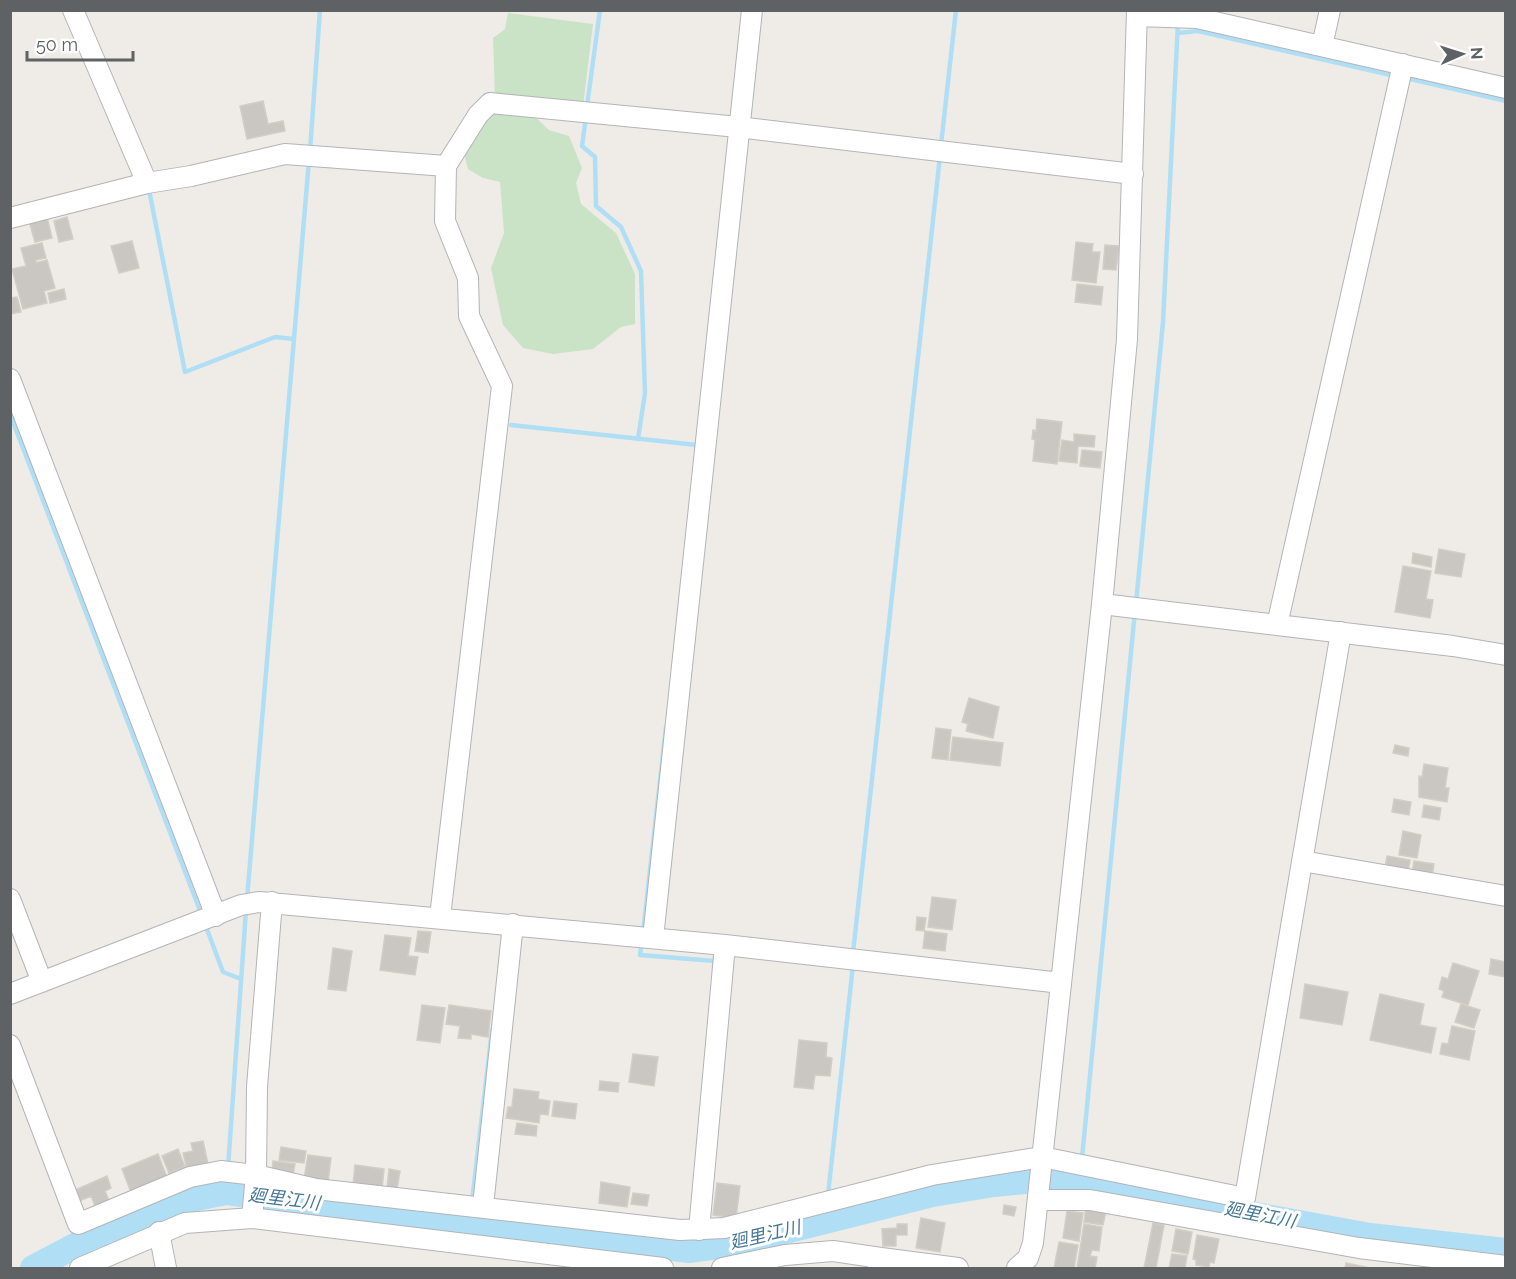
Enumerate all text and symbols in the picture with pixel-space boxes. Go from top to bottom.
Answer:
scale bar [27,24,134,62]
north arrow [1432,24,1492,84]
text: 50 m [36,34,78,55]
text: N [1467,47,1486,60]
water label: 廻里江川 [247,1184,323,1214]
water label: 廻里江川 [1223,1197,1299,1232]
water label: 廻里江川 [727,1216,804,1253]

